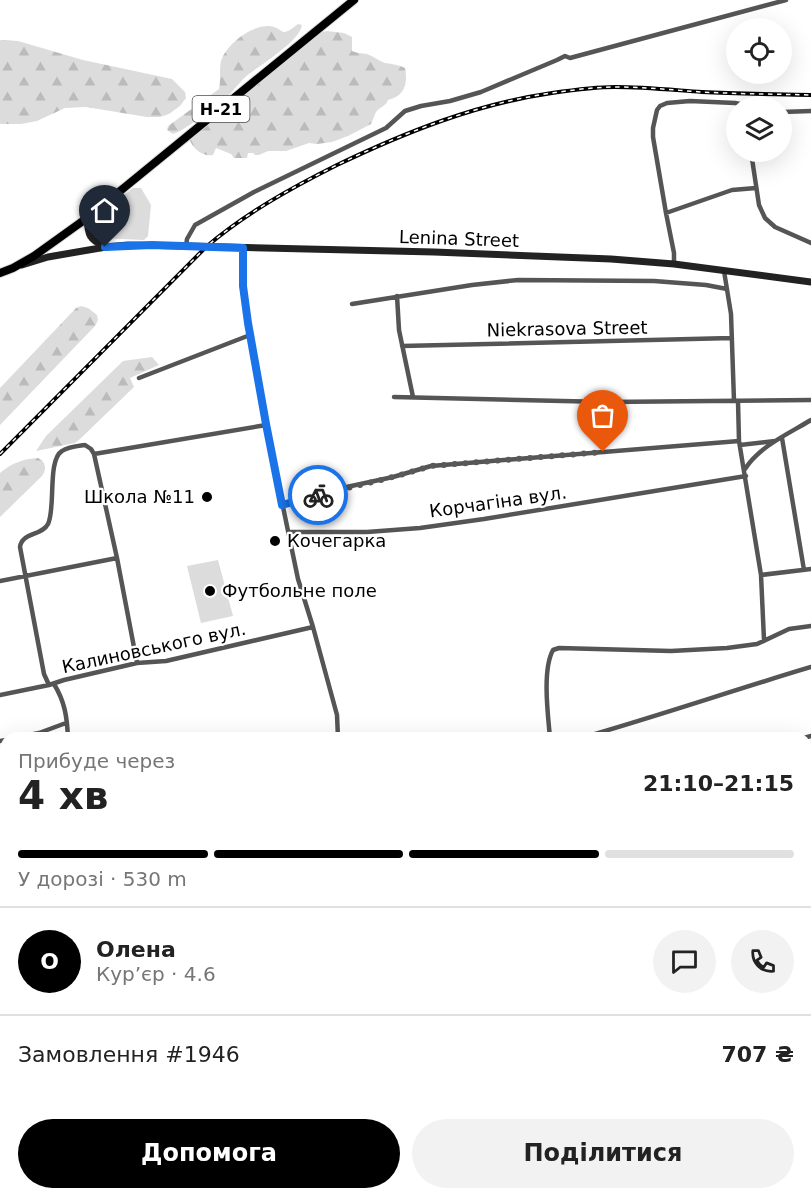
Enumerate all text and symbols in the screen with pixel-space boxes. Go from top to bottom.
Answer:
map controls [726,18,792,162]
button: locate [726,18,792,84]
road number: Н-21 [192,96,250,122]
button: layers [726,96,792,162]
pin [79,185,130,247]
icon: home [88,194,121,227]
street label: Lenina Street [399,226,519,251]
street label: Niekrasova Street [486,317,648,340]
pin [577,390,628,452]
icon: bag [586,399,619,432]
courier [288,465,348,525]
icon: bike [302,479,335,512]
street label: Корчагіна вул. [428,481,568,522]
place label: Школа №11 [84,486,195,507]
marker: Школа №11 [200,490,214,504]
place label: Кочегарка [287,530,386,551]
marker: Кочегарка [268,534,282,548]
place label: Футбольне поле [222,580,377,601]
marker: Футбольне поле [203,584,217,598]
street label: Калиновського вул. [60,618,248,677]
text: Прибуде через [18,749,175,773]
text: 21:10–21:15 [643,771,794,796]
text: 4 хв [18,773,109,818]
text: У дорозі · 530 m [18,867,187,891]
button: chat [653,930,716,993]
button: phone [731,930,794,993]
text: Олена [96,937,176,962]
text: О [40,949,59,974]
text: Кур’єр · 4.6 [96,962,216,986]
text: Замовлення #1946 [18,1042,240,1067]
text: 707 ₴ [722,1042,794,1067]
button: Допомога [18,1119,400,1188]
button: Поділитися [412,1119,794,1188]

